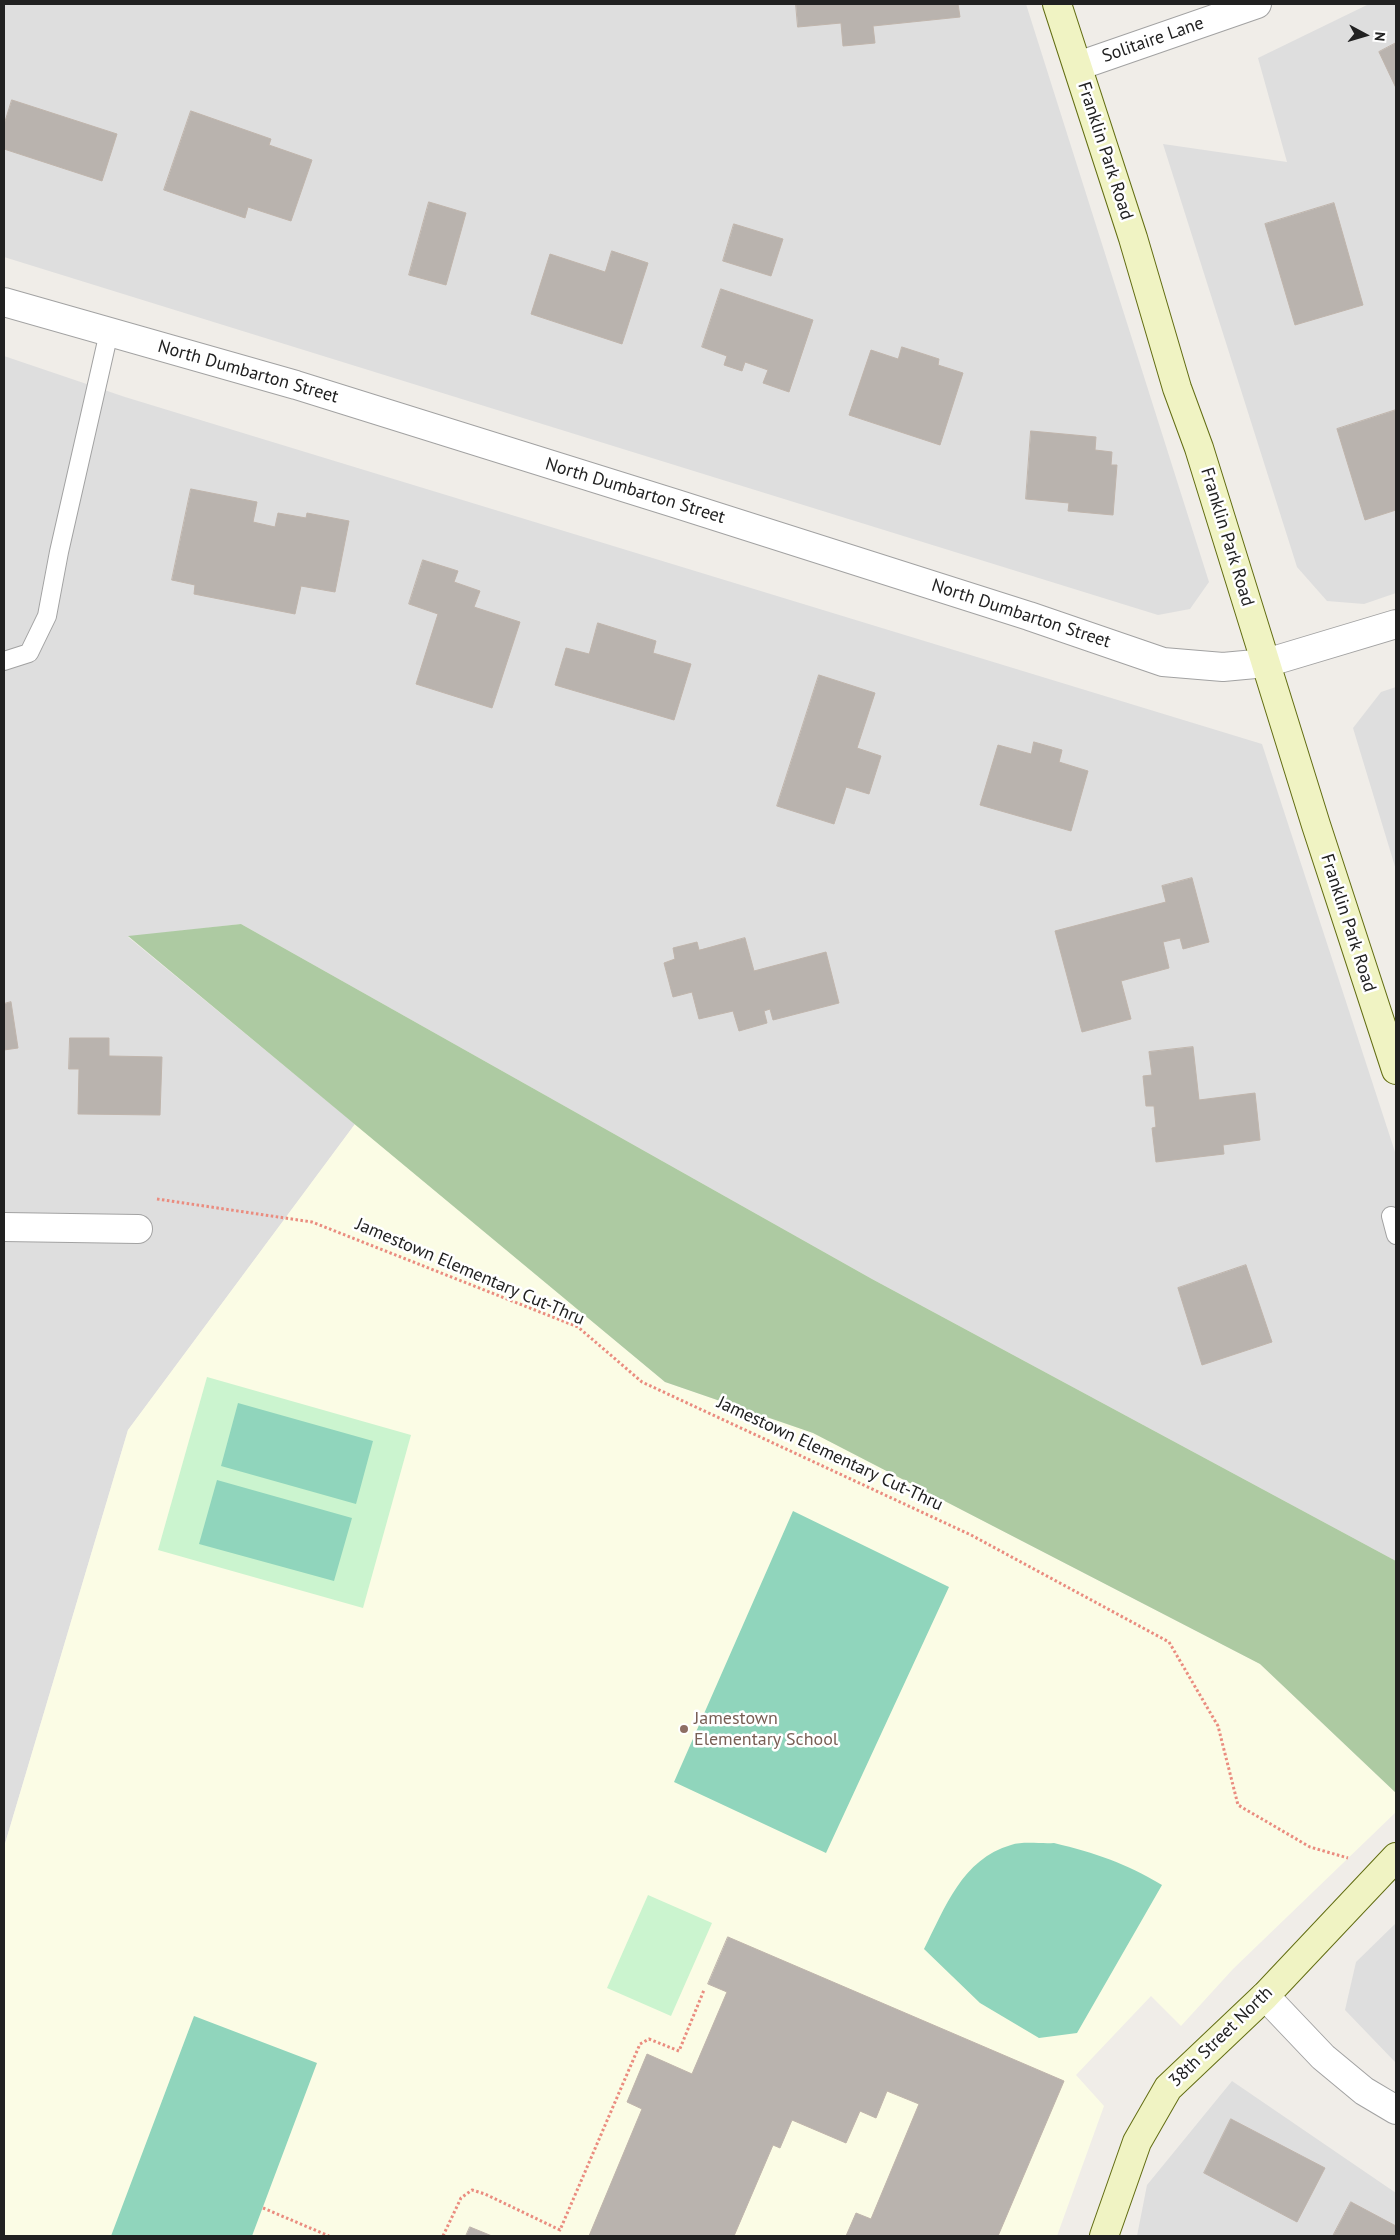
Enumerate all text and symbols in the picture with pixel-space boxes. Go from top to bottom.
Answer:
north arrow [1340,10,1390,60]
street label: Solitaire Lane [1099,13,1207,67]
text: N [1370,31,1389,42]
street label: Franklin Park Road [1073,79,1137,223]
street label: North Dumbarton Street [155,336,341,408]
street label: North Dumbarton Street [543,453,727,529]
street label: Franklin Park Road [1196,465,1258,609]
street label: North Dumbarton Street [929,575,1113,653]
street label: Franklin Park Road [1316,851,1380,995]
street label: Jamestown Elementary Cut-Thru [352,1214,588,1330]
street label: Jamestown Elementary Cut-Thru [714,1392,946,1516]
place label: Jamestown Elementary School [694,1708,838,1750]
marker: Jamestown Elementary School [678,1723,690,1735]
street label: 38th Street North [1165,1982,1277,2092]

